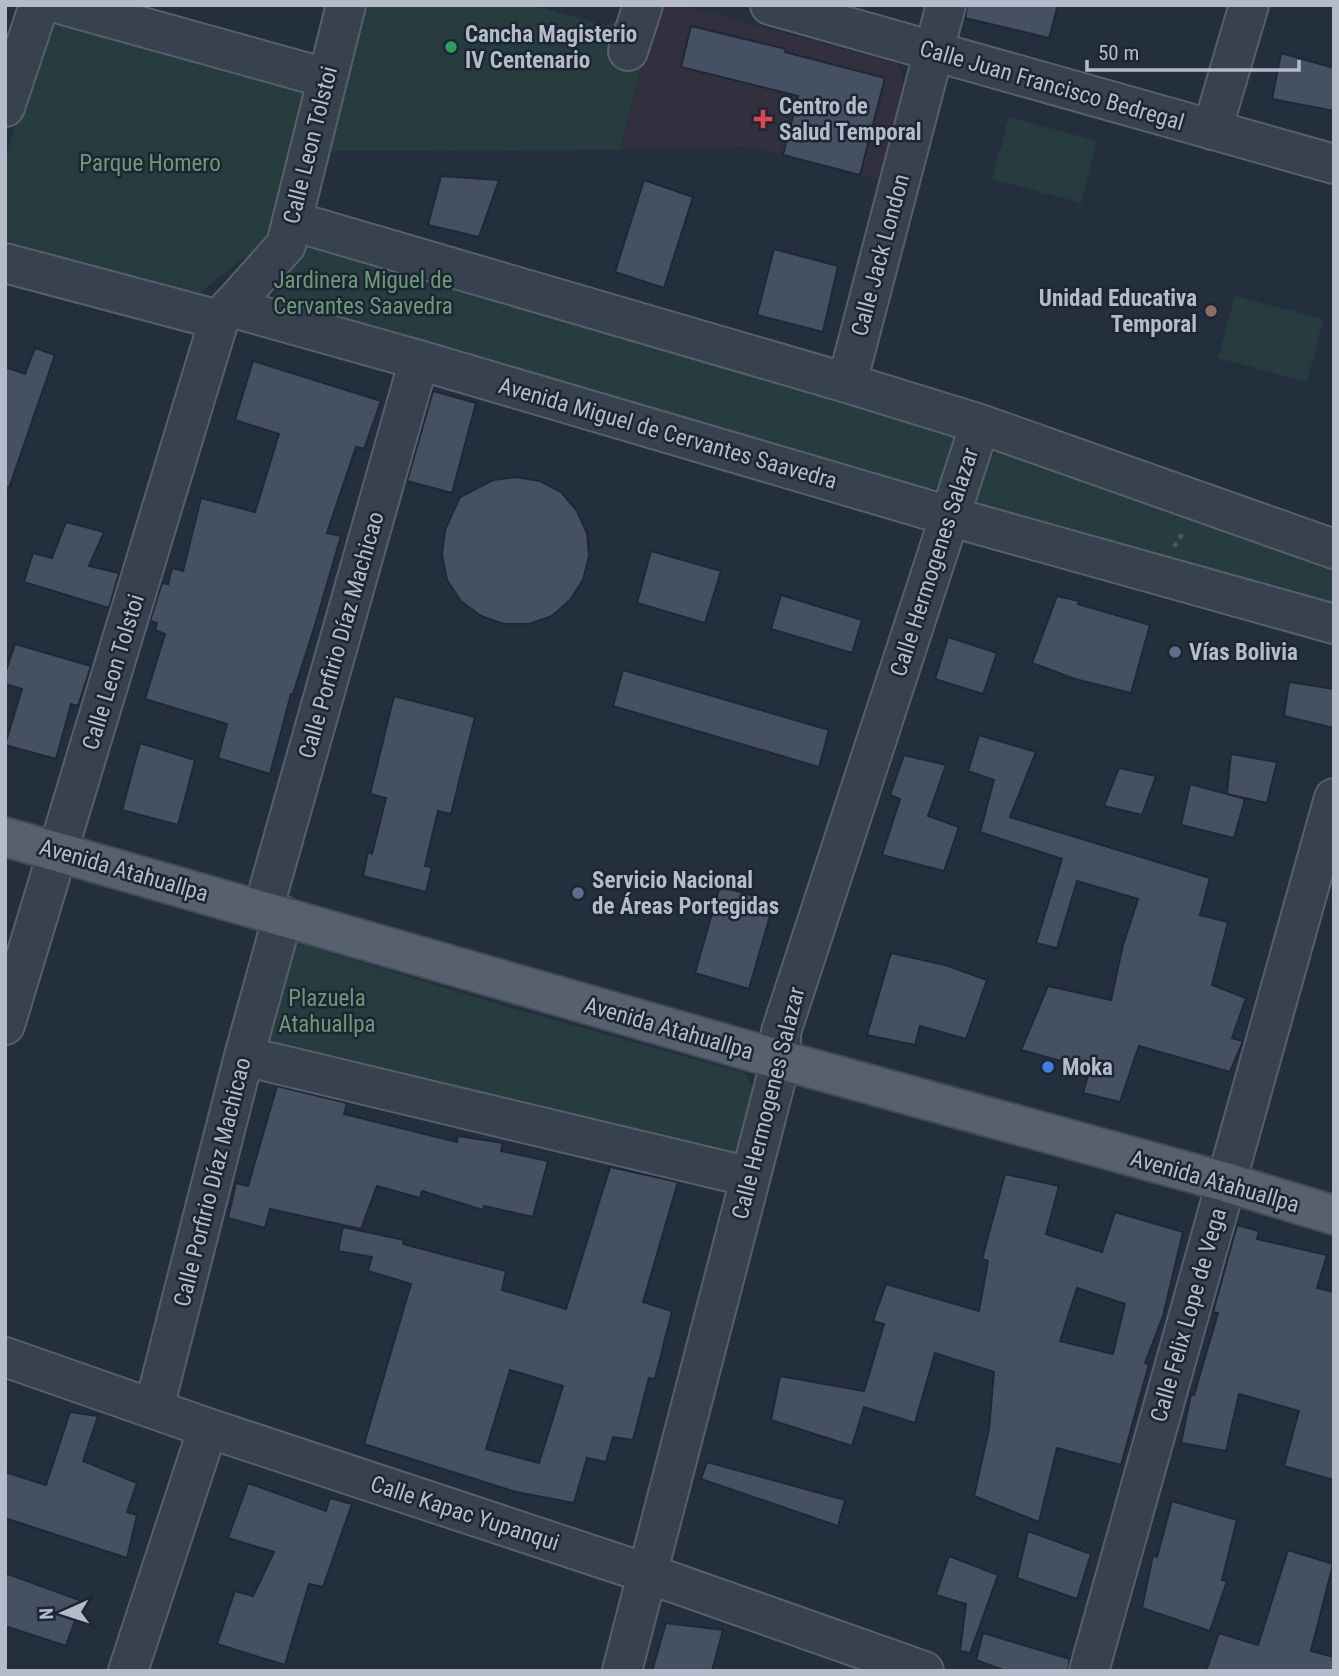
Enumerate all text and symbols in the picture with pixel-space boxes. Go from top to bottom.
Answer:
place label: Cancha Magisterio IV Centenario [465,21,637,74]
scale bar [1087,28,1299,72]
street label: Calle Juan Francisco Bedregal [917,35,1187,136]
marker: Cancha Magisterio IV Centenario [443,39,459,55]
text: 50 m [1098,41,1139,65]
street label: Calle Leon Tolstoi [278,64,343,227]
place label: Centro de Salud Temporal [779,93,922,146]
marker: Centro de Salud Temporal [753,109,773,129]
park label: Parque Homero [79,150,221,177]
street label: Calle Jack London [846,171,915,339]
park label: Jardinera Miguel de Cervantes Saavedra [273,267,453,320]
place label: Unidad Educativa Temporal [1039,285,1197,338]
marker: Unidad Educativa Temporal [1203,303,1219,319]
street label: Avenida Miguel de Cervantes Saavedra [496,372,840,495]
street label: Calle Hermogenes Salazar [885,444,984,680]
street label: Calle Porfirio Díaz Machicao [293,509,390,762]
street label: Calle Leon Tolstoi [77,591,150,753]
place label: Vías Bolivia [1189,639,1298,666]
marker: Vías Bolivia [1167,644,1183,660]
street label: Avenida Atahuallpa [36,833,211,907]
place label: Servicio Nacional de Áreas Portegidas [592,867,779,920]
marker: Servicio Nacional de Áreas Portegidas [570,885,586,901]
street label: Calle Hermogenes Salazar [727,984,810,1222]
park label: Plazuela Atahuallpa [278,985,376,1038]
street label: Avenida Atahuallpa [581,991,756,1065]
place label: Moka [1062,1054,1113,1081]
street label: Calle Porfirio Díaz Machicao [168,1055,257,1309]
marker: Moka [1040,1059,1056,1075]
street label: Avenida Atahuallpa [1127,1144,1302,1218]
street label: Calle Felix Lope de Vega [1145,1205,1232,1425]
street label: Calle Kapac Yupanqui [367,1470,563,1557]
north arrow [28,1578,98,1648]
text: N [35,1607,58,1620]

